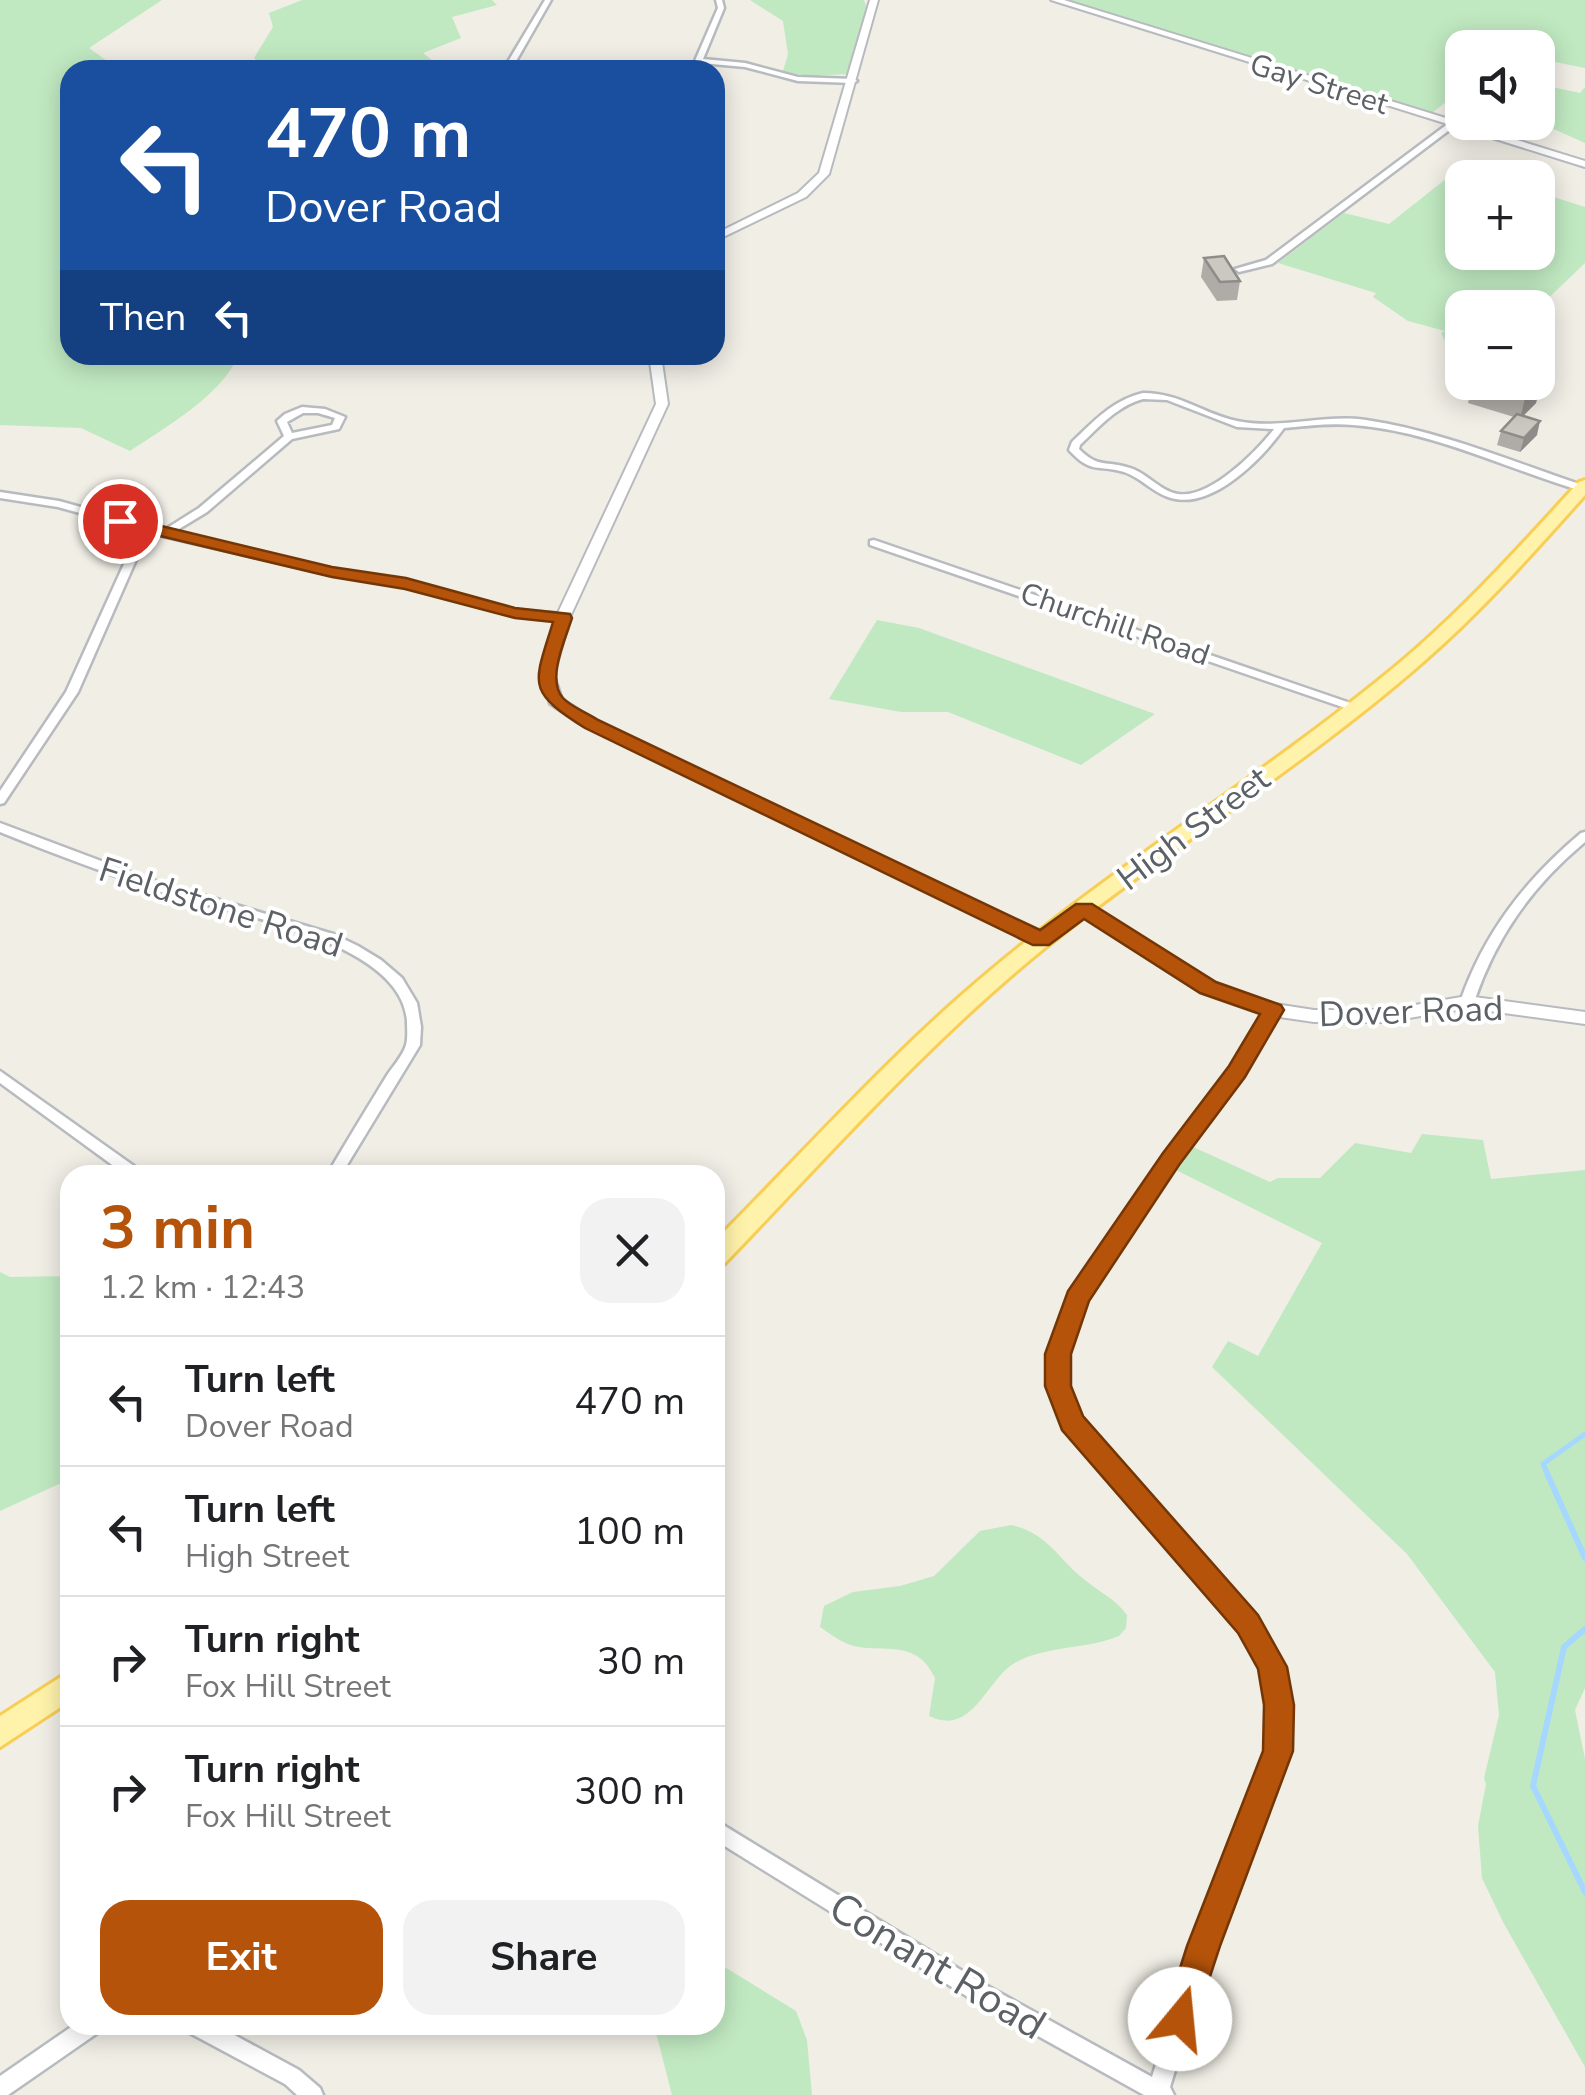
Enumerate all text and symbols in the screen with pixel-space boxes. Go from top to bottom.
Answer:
map controls [1445,30,1555,400]
button: sound [1445,30,1555,140]
street label: Gay Street [1245,44,1393,125]
text: 470 m [265,86,471,182]
icon: left [100,100,230,230]
button: + [1445,160,1555,270]
text: Dover Road [265,177,502,238]
icon: left [206,290,261,345]
button: − [1445,290,1555,400]
text: Then [100,292,186,343]
pin [78,479,163,564]
icon: arrive [93,494,148,549]
street label: Churchill Road [1015,573,1215,676]
street label: High Street [1107,755,1280,901]
street label: Fieldstone Road [93,846,349,969]
street label: Dover Road [1318,985,1504,1038]
text: 3 min [100,1187,255,1269]
button: close [580,1198,685,1303]
text: 1.2 km · 12:43 [100,1266,305,1309]
text: Turn left [185,1354,335,1405]
icon: left [100,1374,155,1429]
text: 470 m [574,1376,685,1427]
text: Dover Road [185,1405,354,1448]
text: Turn left [185,1484,335,1535]
icon: left [100,1504,155,1559]
text: 100 m [574,1506,685,1557]
text: High Street [185,1535,349,1578]
text: Turn right [185,1614,360,1665]
icon: right [100,1634,155,1689]
text: 30 m [597,1636,685,1687]
text: Fox Hill Street [185,1665,391,1708]
text: Turn right [185,1744,360,1795]
icon: right [100,1764,155,1819]
text: 300 m [574,1766,685,1817]
text: Fox Hill Street [185,1795,391,1838]
street label: Conant Road [818,1879,1056,2053]
button: Exit [100,1900,383,2015]
button: Share [403,1900,685,2015]
position arrow [1128,1967,1232,2071]

